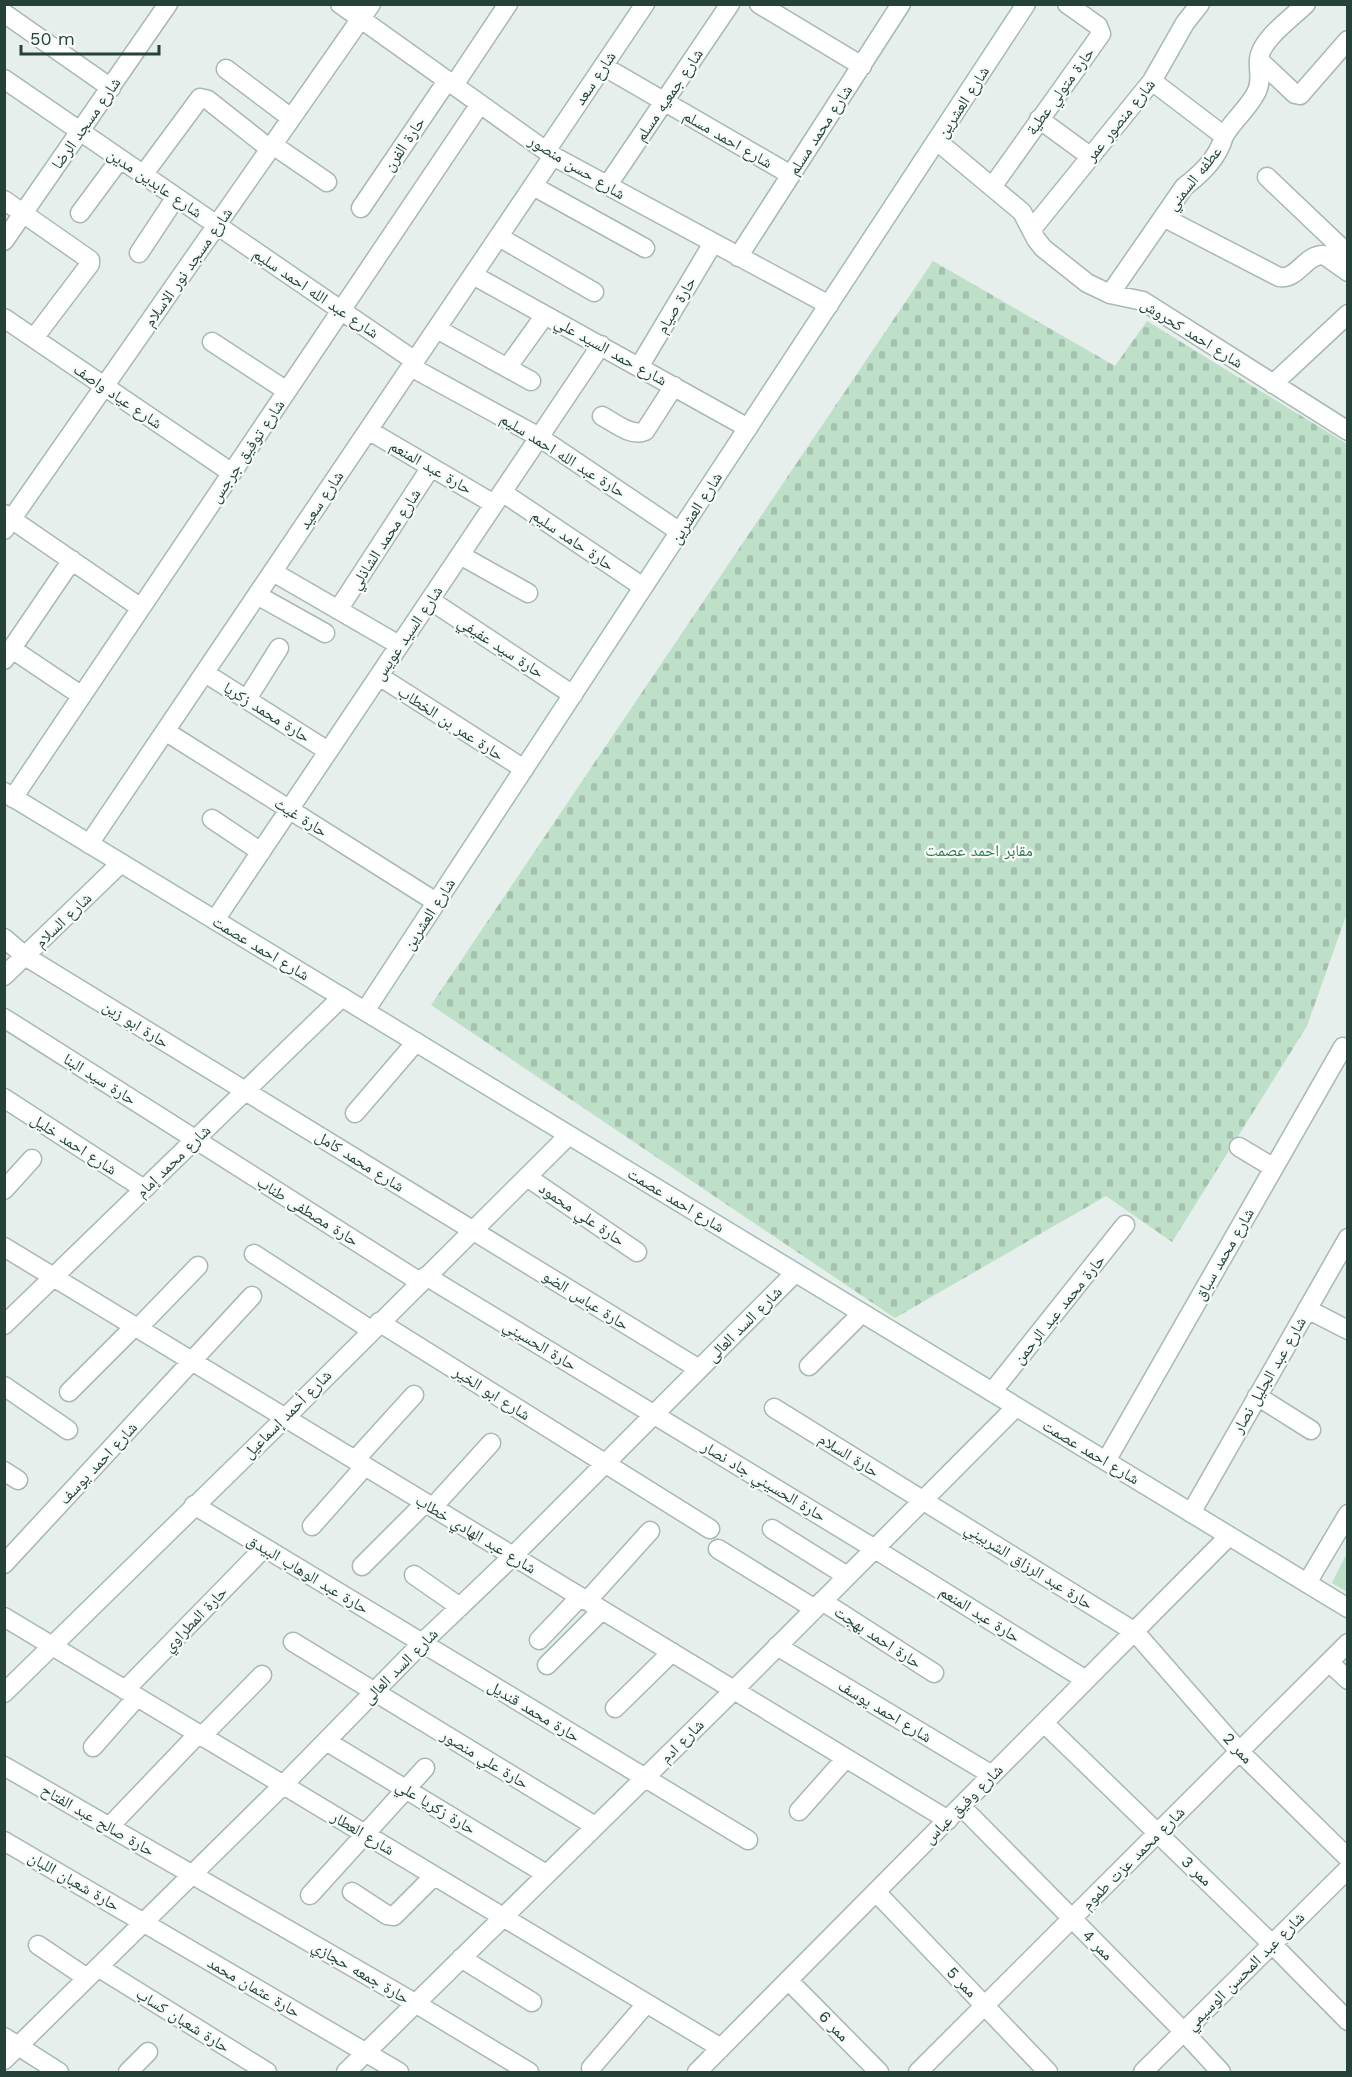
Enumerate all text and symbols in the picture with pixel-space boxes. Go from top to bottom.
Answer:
scale bar [21,18,159,56]
text: 50 m [30,28,75,49]
street label: حارة متولي عطية [1022,43,1101,140]
street label: شارع جمعيه مسلم [631,45,708,146]
street label: شارع سعد [570,48,621,109]
street label: شارع العشرين [933,63,994,142]
street label: شارع مسجد الرضا [47,73,126,173]
street label: شارع منصور عمر [1080,75,1160,166]
street label: شارع محمد مسلم [784,81,857,179]
street label: شارع احمد مسلم [680,106,776,173]
street label: حارة الفرن [379,113,430,175]
street label: شارع حسن منصور [524,130,629,204]
street label: عطفه السمني [1162,142,1228,216]
street label: شارع عابدين مدين [104,144,206,222]
street label: شارع مسجد نور الاسلام [140,204,237,331]
street label: شارع عبد الله احمد سليم [249,244,383,343]
street label: حارة صيام [652,273,701,337]
street label: شارع احمد كحروش [1137,294,1247,373]
street label: شارع حمد السيد علي [550,312,670,392]
street label: شارع عياد واصف [70,359,166,433]
street label: شارع توفيق جرجس [206,396,289,507]
street label: حارة عبد الله احمد سليم [496,409,629,502]
street label: حارة عبد المنعم [386,436,475,499]
street label: شارع سعيد [295,467,348,533]
street label: شارع العشرين [666,469,727,548]
street label: شارع محمد الشاذلي [345,485,427,595]
street label: حارة حامد سليم [527,505,618,575]
street label: شارع السيد عويس [369,582,447,684]
street label: حارة سيد عفيفي [453,612,548,684]
street label: حارة محمد زكريا [220,678,314,746]
street label: حارة عمر بن الخطاب [394,682,508,765]
street label: حارة غيث [271,793,331,841]
park label: مقابر احمد عصمت [925,841,1033,860]
street label: شارع العشرين [399,875,460,954]
street label: شارع السلام [31,888,96,952]
street label: شارع احمد عصمت [209,912,313,985]
street label: حارة ابو زين [99,996,173,1053]
street label: حارة سيد البنا [60,1049,140,1109]
street label: شارع احمد خليل [27,1109,121,1180]
street label: شارع محمد إمام [132,1121,215,1202]
street label: شارع محمد كامل [312,1126,408,1197]
street label: شارع احمد عصمت [624,1164,728,1237]
street label: حارة مصطفى طناب [253,1172,362,1251]
street label: حارة علي محمود [534,1178,629,1252]
street label: شارع محمد سباق [1190,1205,1259,1304]
street label: حارة محمد عبد الرحمن [1009,1250,1110,1368]
street label: حارة عباس الضو [539,1266,633,1335]
street label: شارع السد العالى [702,1282,786,1366]
street label: شارع عبد الجليل نصار [1227,1313,1311,1438]
street label: حارة الحسيني [498,1316,580,1377]
street label: شارع ابو الخير [449,1361,534,1425]
street label: شارع أحمد إسماعيل [239,1366,336,1463]
street label: شارع احمد عصمت [1039,1416,1143,1489]
street label: شارع احمد يوسف [55,1418,142,1509]
street label: حارة السلام [815,1429,883,1482]
street label: حارة الحسيني جاد نصار [696,1436,829,1528]
street label: شارع عبد الهادي خطاب [411,1490,540,1580]
street label: حارة عبد الرزاق الشربيني [960,1519,1097,1616]
street label: حارة عبد الوهاب البيدق [243,1530,372,1619]
street label: حارة المطراوي [159,1582,233,1658]
street label: حارة عبد المنعم [936,1582,1024,1647]
street label: حارة احمد بهجت [831,1602,925,1672]
street label: شارع السد العالى [358,1624,442,1708]
street label: حارة محمد قنديل [484,1676,583,1747]
street label: شارع احمد يوسف [834,1676,935,1747]
street label: شارع ادم [656,1715,709,1768]
street label: حارة علي منصور [435,1725,532,1795]
street label: ممر 2 [1219,1729,1257,1767]
street label: شارع وفيق عباس [919,1760,1007,1848]
street label: حارة زكريا علي [391,1776,479,1841]
street label: حارة صالح عبد الفتاح [37,1780,158,1861]
street label: شارع محمد عزت طموم [1077,1802,1189,1914]
street label: شارع العطار [327,1806,398,1860]
street label: حارة شعبان اللبان [24,1847,123,1916]
street label: ممر 3 [1178,1852,1216,1890]
street label: شارع عبد المحسن الوسيمي [1182,1908,1311,2037]
street label: ممر 4 [1079,1926,1117,1964]
street label: حارة جمعه حجازي [307,1936,413,2010]
street label: حارة عثمان محمد [204,1953,304,2022]
street label: ممر 5 [943,1963,981,2001]
street label: حارة شعبان كساب [132,1984,233,2057]
street label: ممر 6 [815,2007,853,2045]

